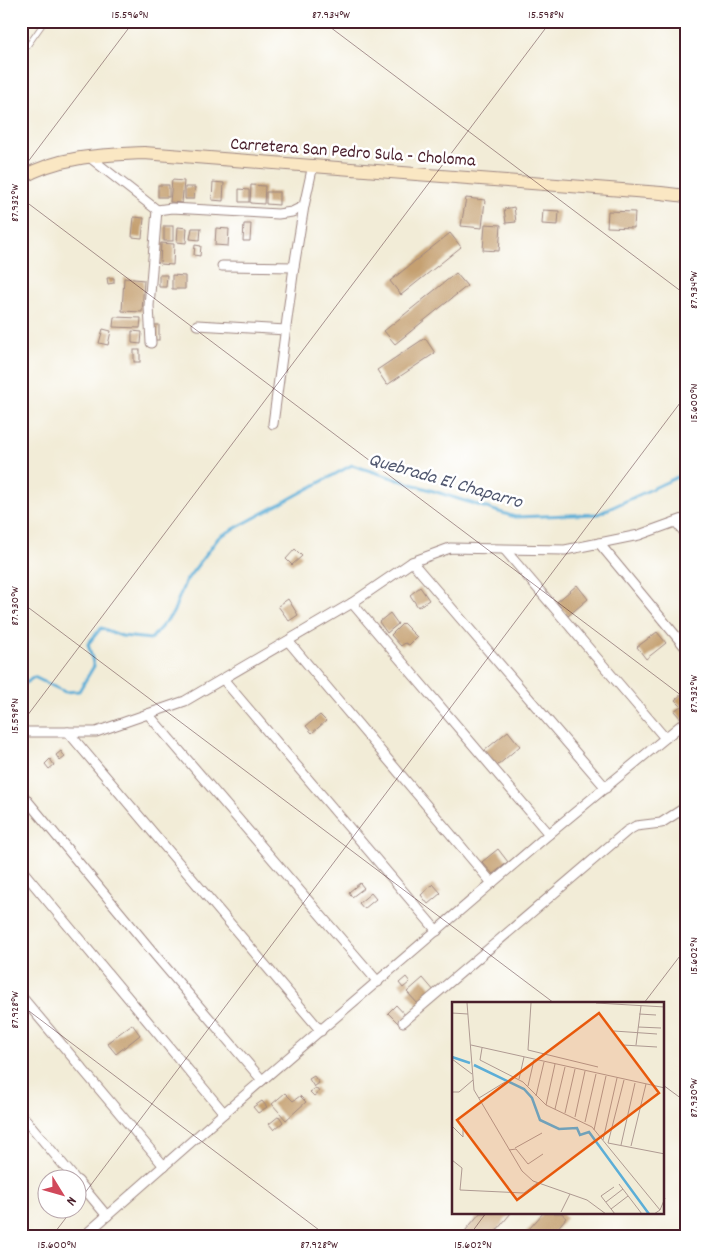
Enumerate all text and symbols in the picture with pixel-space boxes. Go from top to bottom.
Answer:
text: 15.596°N [112,7,149,24]
text: 87.934°W [312,7,350,24]
text: 15.598°N [528,7,564,24]
street label: Carretera San Pedro Sula - Choloma [229,132,477,175]
text: 87.932°W [7,184,24,222]
text: 87.934°W [686,271,703,309]
text: 15.600°N [686,383,703,422]
water label: Quebrada El Chaparro [365,448,527,518]
text: 87.930°W [7,586,24,626]
text: 87.932°W [686,675,703,713]
text: 15.598°N [7,698,24,734]
text: 15.602°N [686,937,703,975]
text: 87.928°W [7,991,24,1029]
inset map [452,1002,664,1214]
text: 87.930°W [686,1078,703,1118]
north arrow [38,1170,88,1220]
text: N [61,1192,81,1209]
text: 15.600°N [38,1237,77,1254]
text: 87.928°W [300,1237,338,1254]
text: 15.602°N [454,1237,492,1254]

